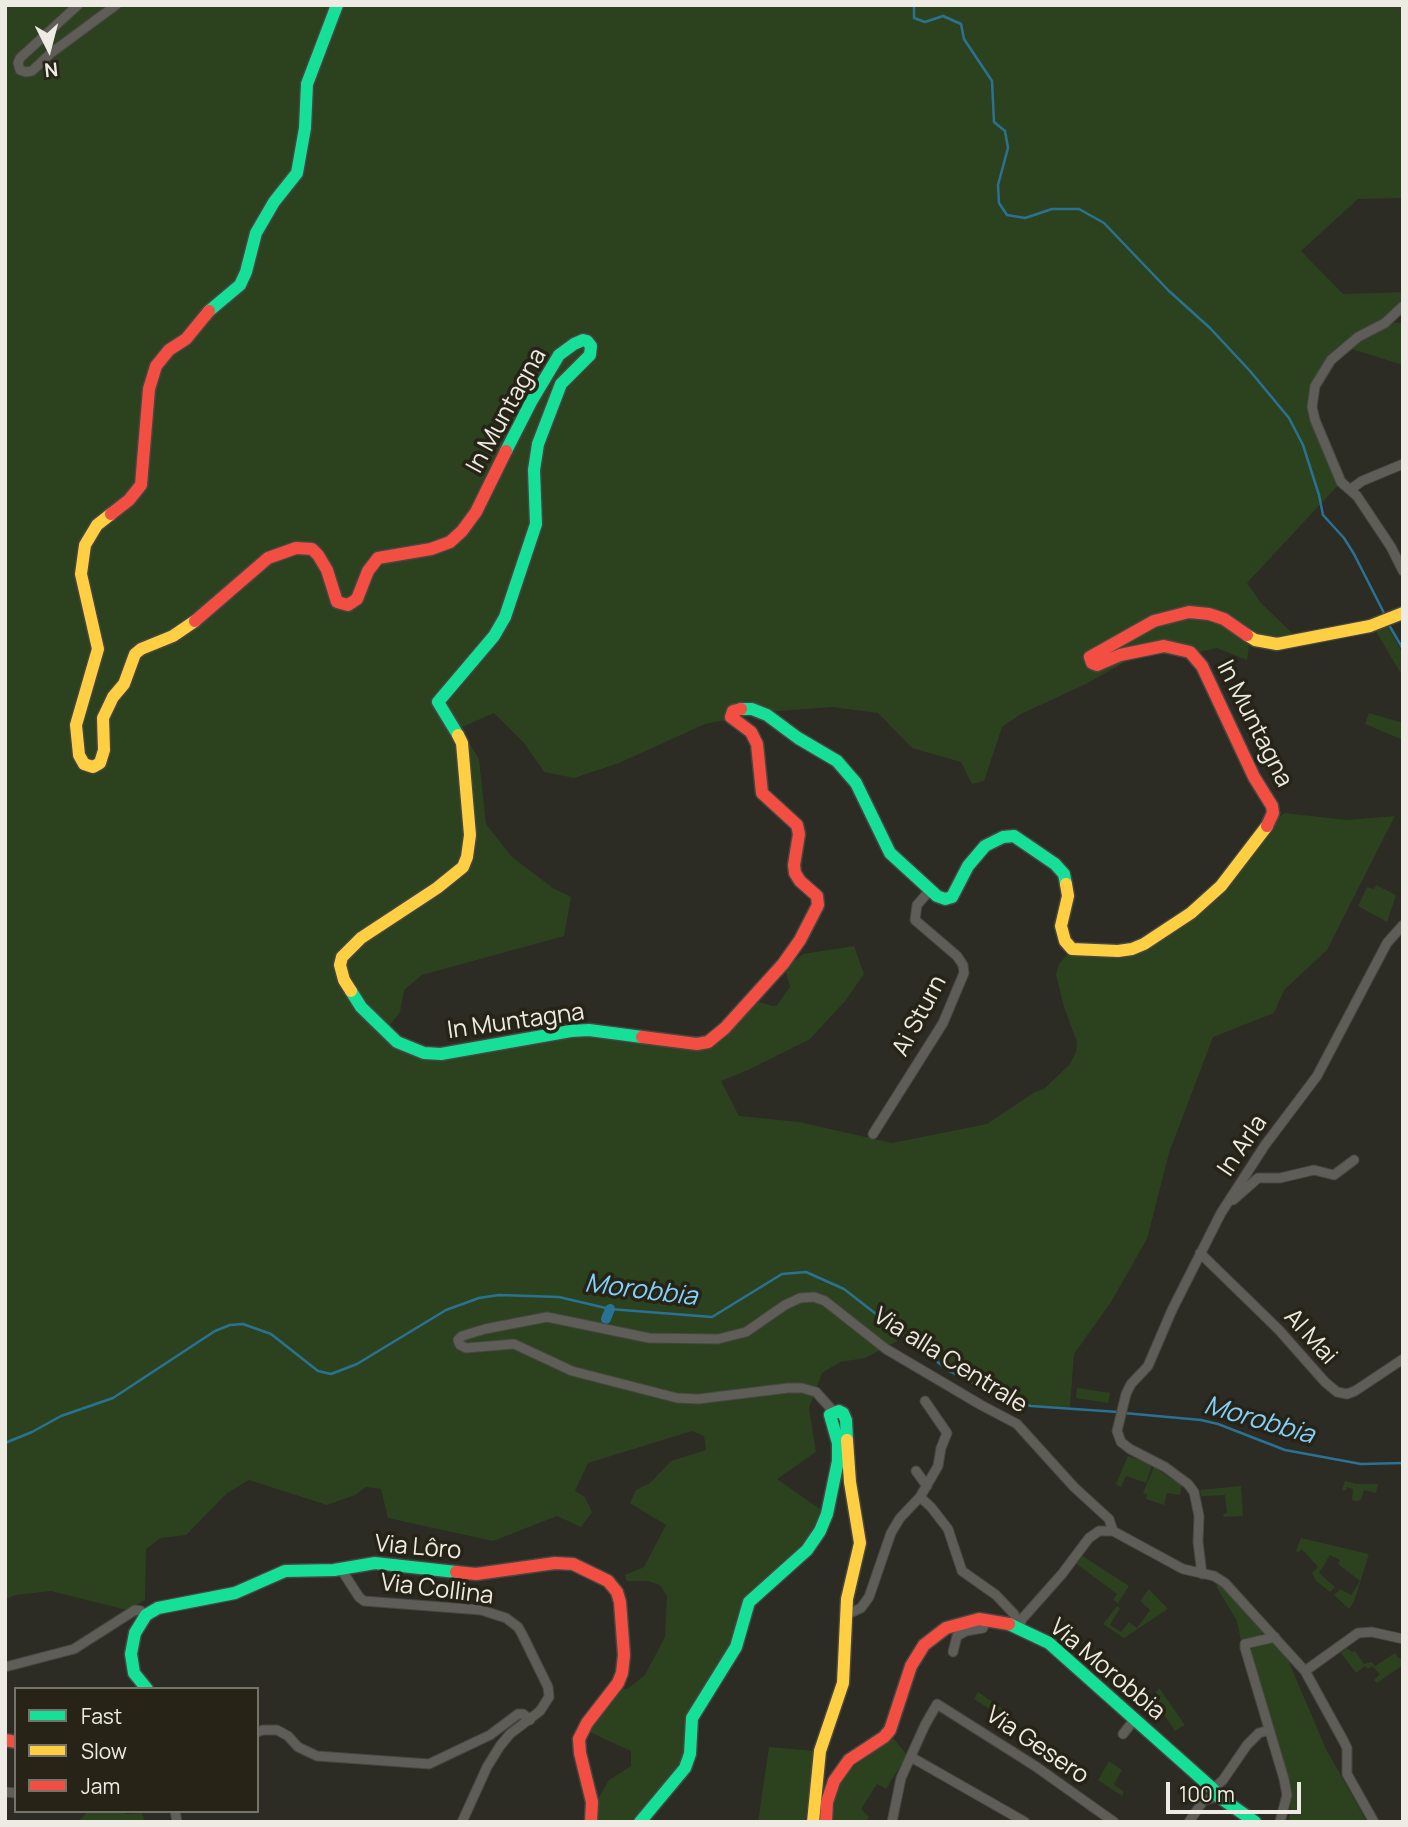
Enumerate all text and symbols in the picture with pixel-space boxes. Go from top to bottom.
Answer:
north arrow [14,14,84,84]
text: N [43,56,59,84]
street label: In Muntagna [461,344,553,478]
street label: In Muntagna [1210,656,1298,792]
street label: Ai Sturn [887,971,953,1061]
street label: In Muntagna [446,998,586,1046]
street label: In Arla [1212,1110,1274,1182]
water label: Morobbia [583,1269,699,1313]
street label: Via alla Centrale [868,1302,1032,1420]
street label: Al Mai [1278,1303,1342,1371]
water label: Morobbia [1200,1390,1318,1452]
street label: Via Lôro [374,1530,462,1566]
street label: Via Collina [379,1569,495,1611]
street label: Via Morobbia [1043,1613,1171,1727]
legend [14,1687,259,1813]
street label: Via Gesero [980,1701,1094,1791]
text: Fast [81,1702,122,1730]
text: Slow [81,1737,127,1765]
scale bar [1170,1768,1305,1812]
text: Jam [81,1772,120,1800]
text: 100 m [1179,1780,1235,1808]

